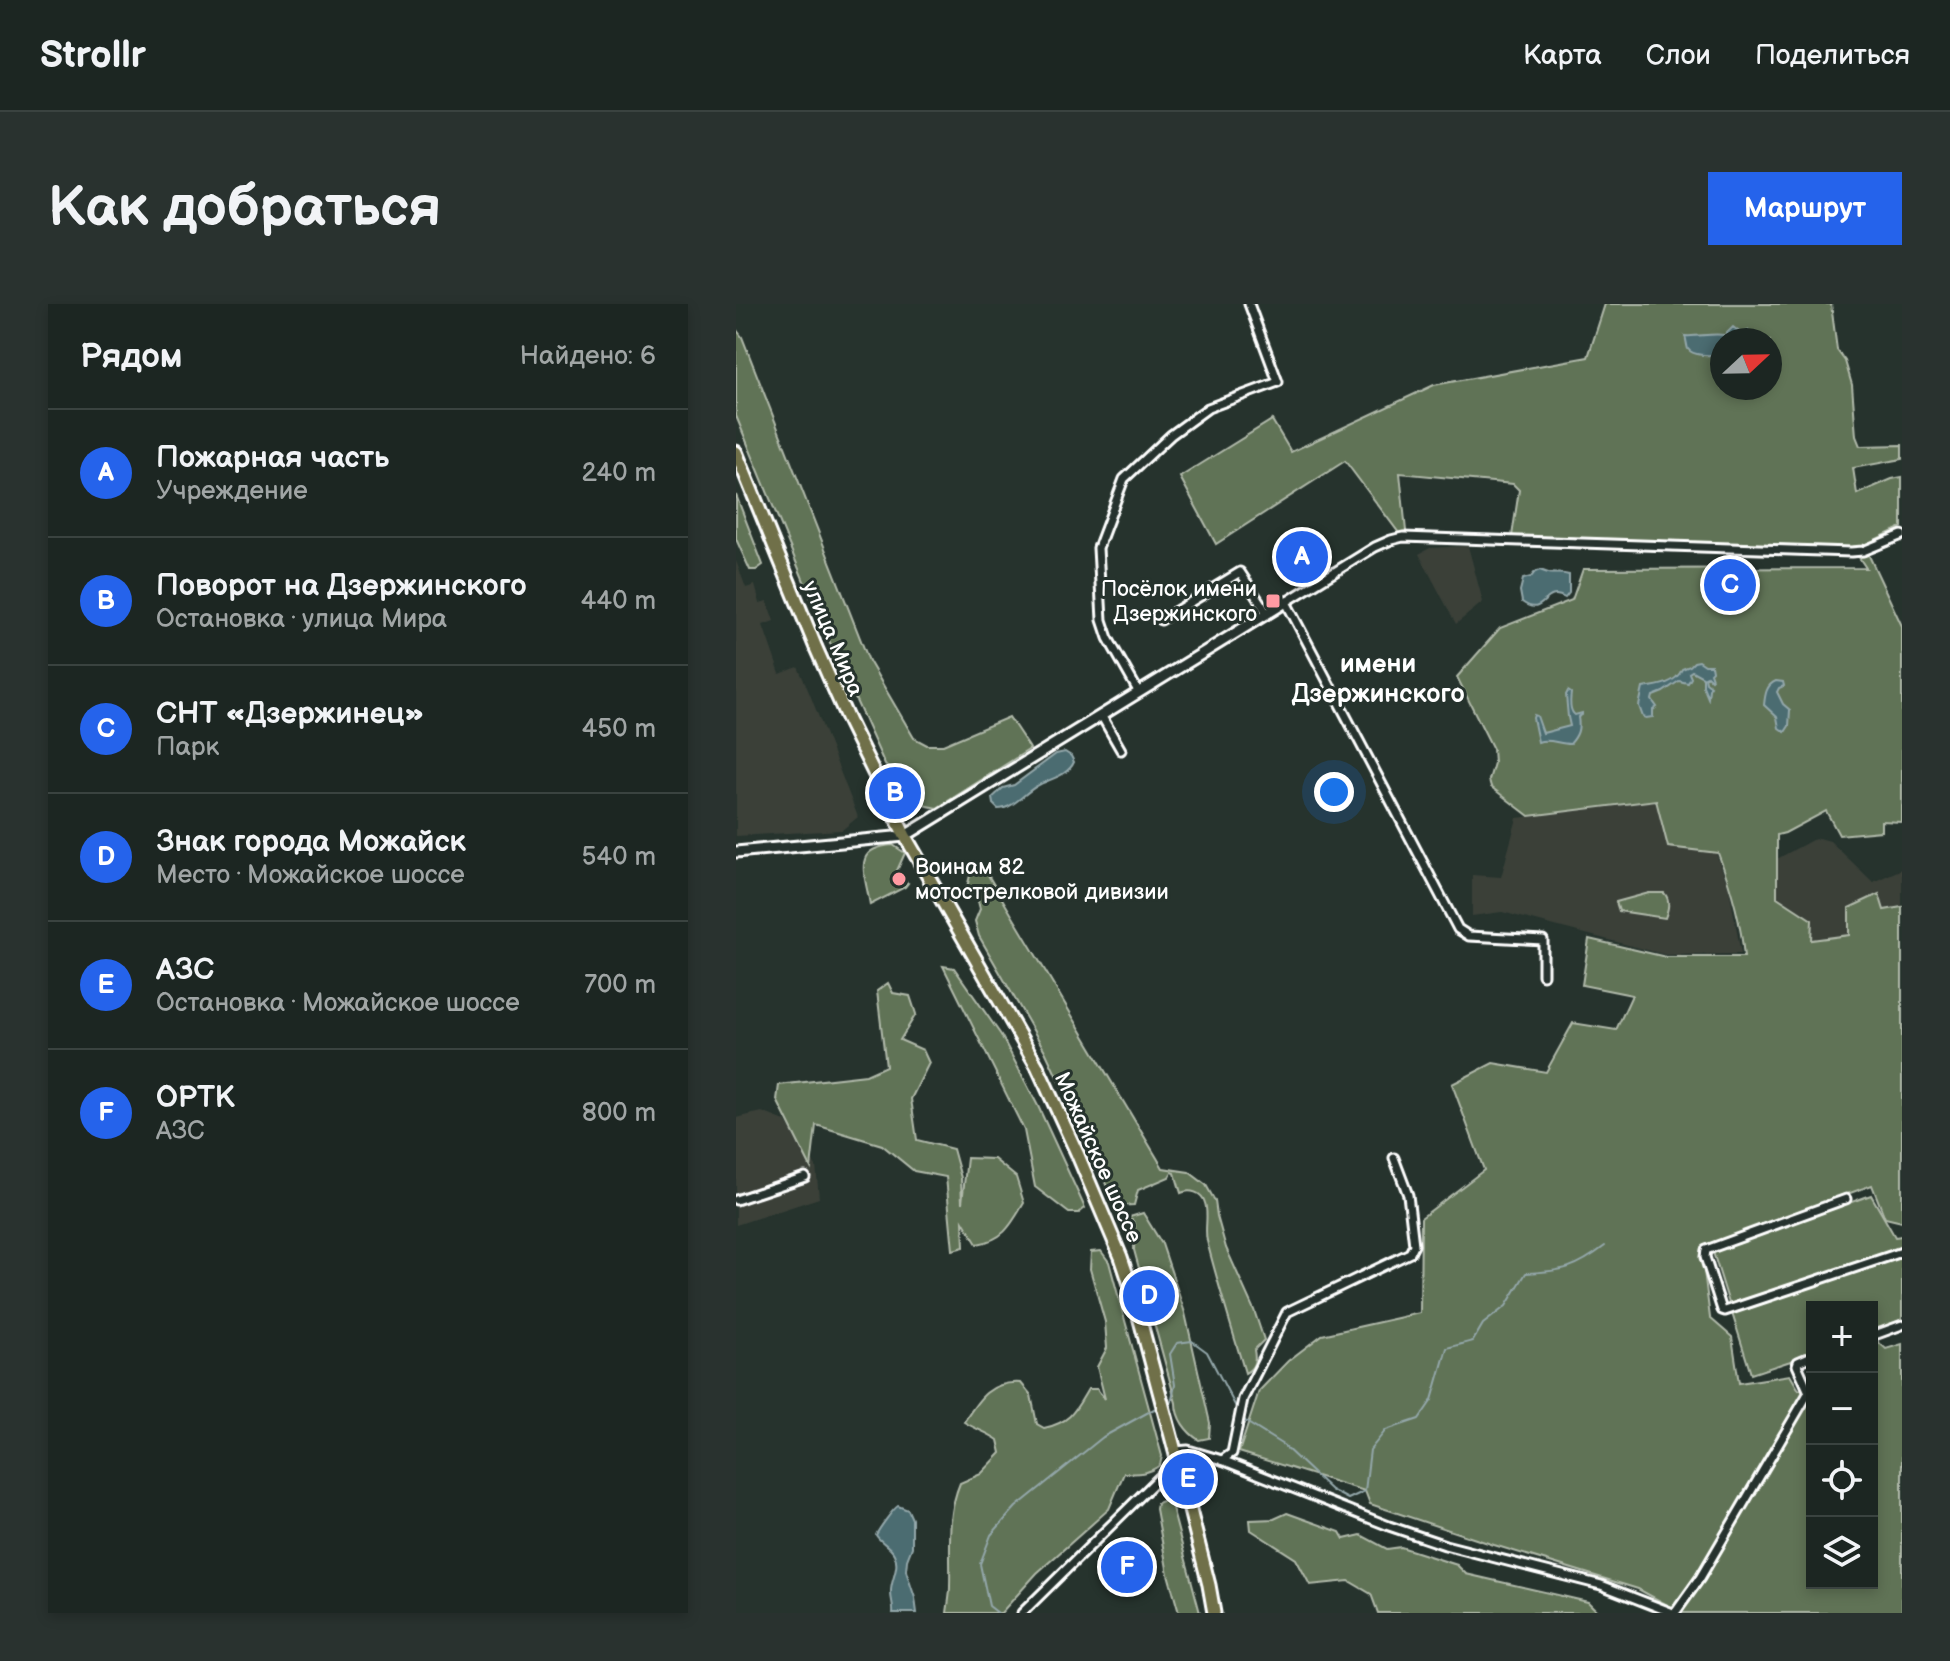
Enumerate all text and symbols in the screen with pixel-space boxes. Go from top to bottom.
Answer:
text: Strollr [40,33,146,78]
text: Карта [1523,39,1602,72]
text: Слои [1646,39,1711,72]
text: Поделиться [1755,39,1910,72]
button: Маршрут [1708,172,1902,245]
text: Как добраться [48,175,441,242]
north arrow [1710,328,1782,400]
text: Рядом [80,336,182,377]
text: Найдено: 6 [520,341,656,372]
text: Пожарная часть [156,440,389,476]
text: A [98,458,114,489]
text: 240 m [581,458,656,489]
text: Учреждение [156,476,308,507]
pin: A [1276,527,1328,587]
pin: C [1704,555,1756,615]
text: Поворот на Дзержинского [156,568,527,604]
place label: Посёлок имени Дзержинского [1101,576,1257,628]
street label: улица Мира [796,577,869,700]
text: B [97,586,115,617]
text: 440 m [580,586,656,617]
marker: Посёлок имени Дзержинского [1264,592,1282,610]
text: Остановка · улица Мира [156,604,447,635]
district label: имени Дзержинского [1291,649,1465,710]
text: СНТ «Дзержинец» [156,696,424,732]
text: C [97,714,115,745]
text: 450 m [581,714,656,745]
text: Парк [156,732,219,763]
pin: B [869,763,921,823]
your location [1314,772,1354,812]
text: Знак города Можайск [156,824,466,860]
text: D [97,842,115,873]
text: 540 m [581,842,656,873]
place label: Воинам 82 мотострелковой дивизии [915,854,1169,906]
text: Место · Можайское шоссе [156,860,465,891]
marker: Воинам 82 мотострелковой дивизии [890,870,908,888]
text: АЗС [156,952,214,988]
text: E [98,970,114,1001]
text: 700 m [584,970,656,1001]
text: Остановка · Можайское шоссе [156,988,520,1019]
street label: Можайское шоссе [1048,1068,1147,1247]
text: ОРТК [156,1080,235,1116]
text: F [98,1098,114,1129]
text: 800 m [582,1098,656,1129]
text: АЗС [156,1116,205,1147]
pin: D [1123,1266,1175,1326]
map controls [1806,1301,1878,1589]
button: + [1806,1301,1878,1373]
button: − [1806,1373,1878,1445]
button: locate [1806,1445,1878,1517]
pin: E [1162,1449,1214,1509]
button: layers [1806,1517,1878,1589]
pin: F [1101,1537,1153,1597]

